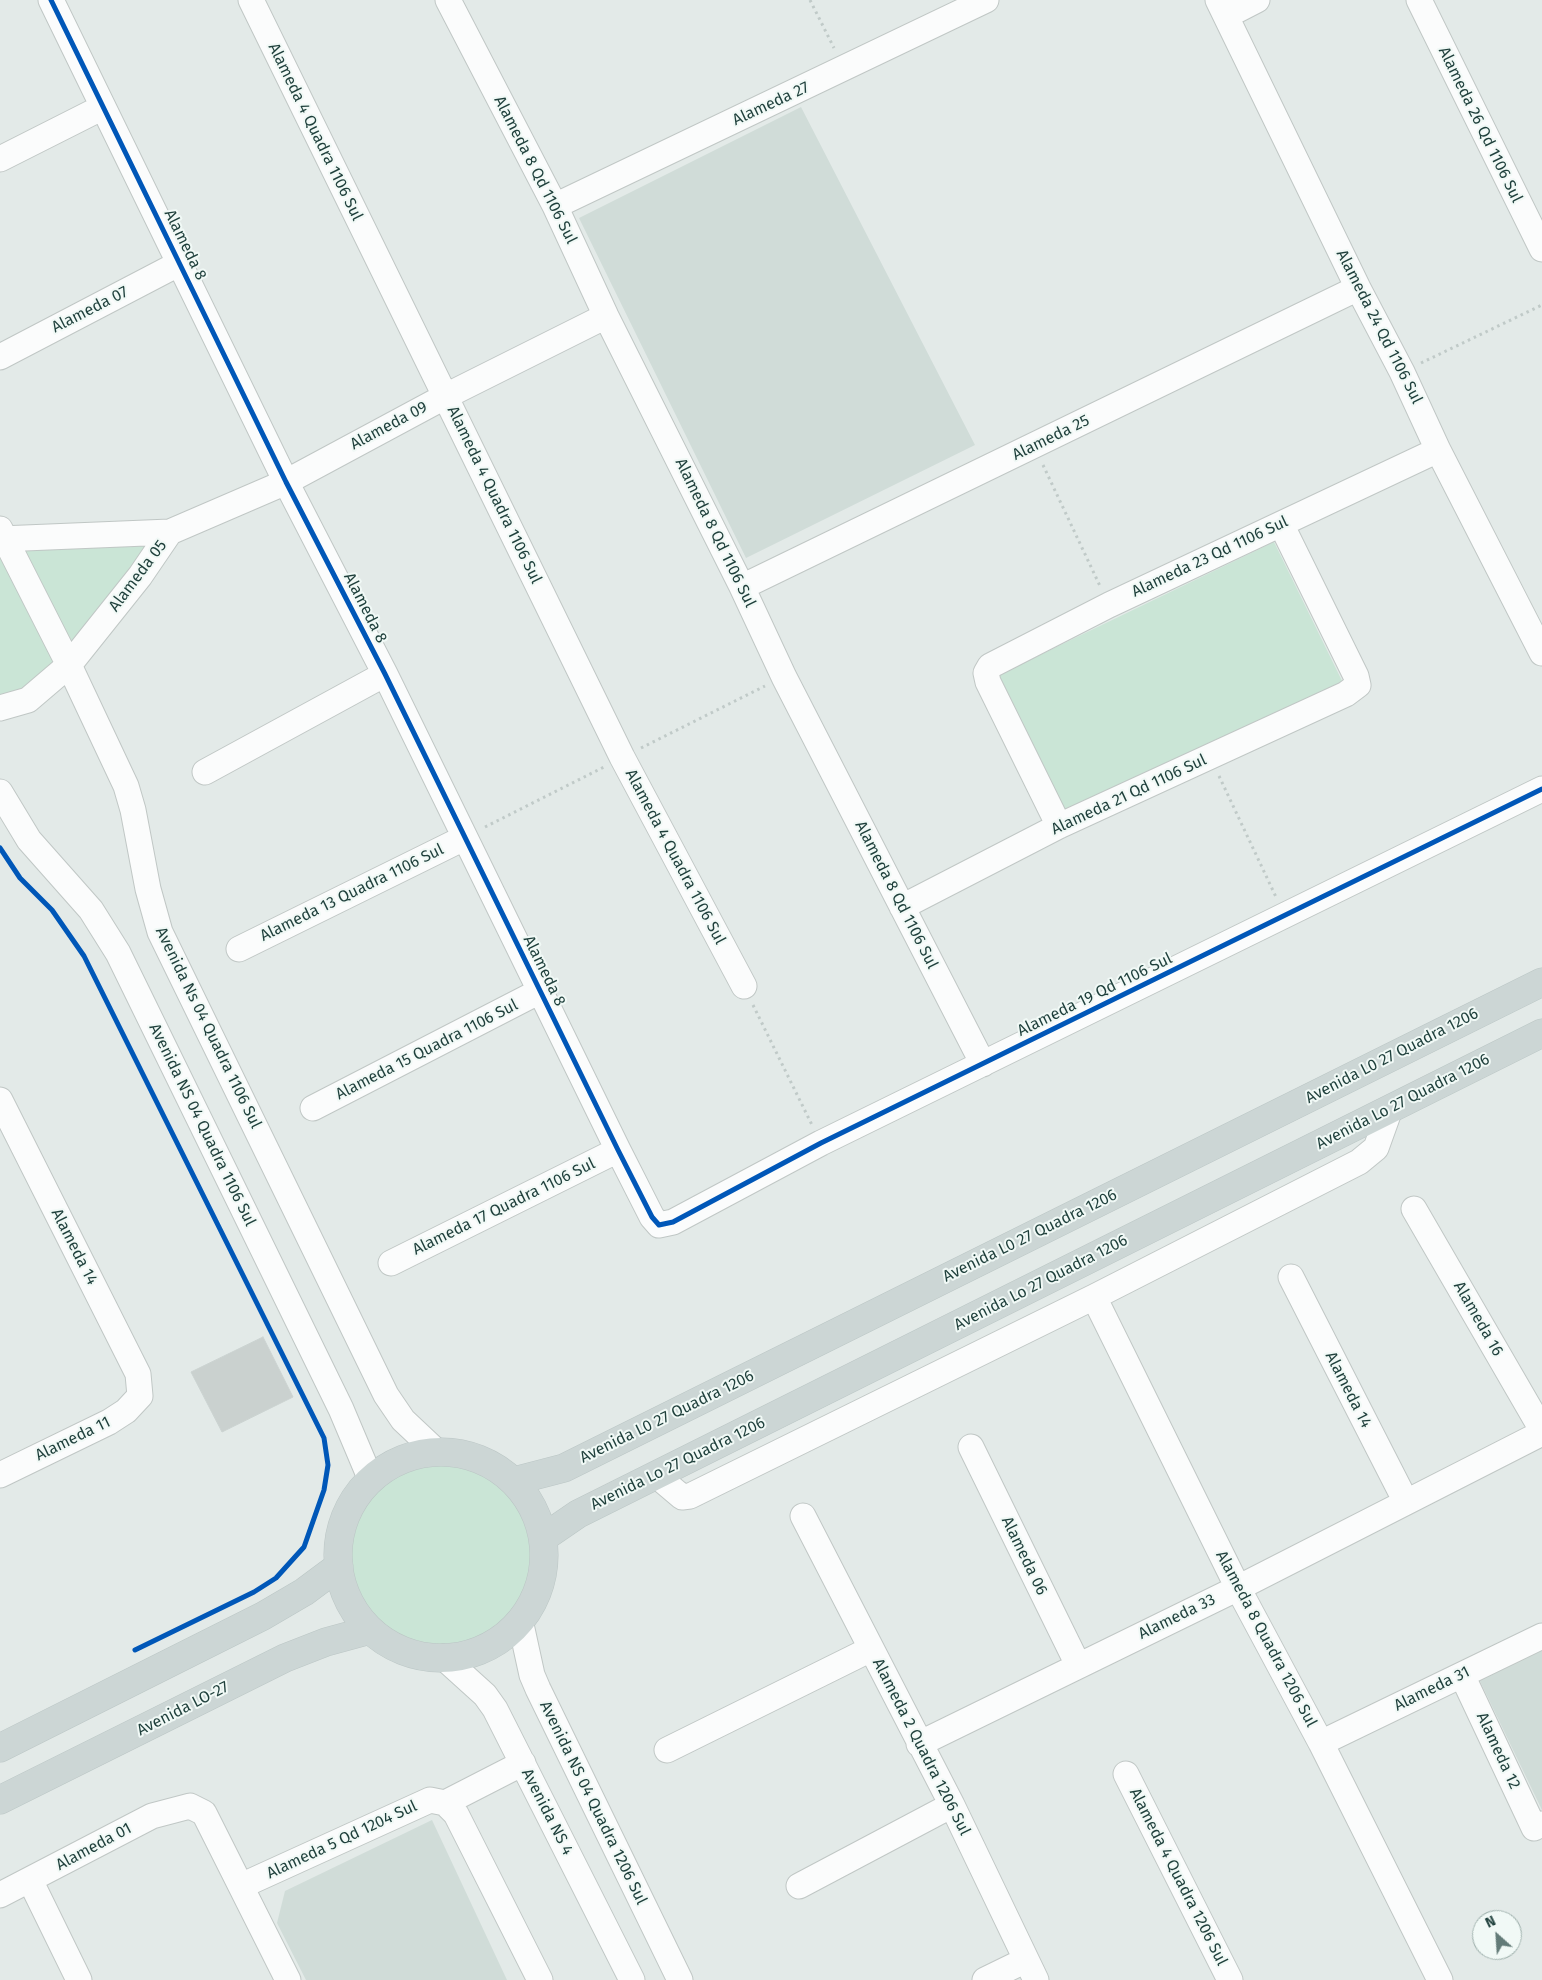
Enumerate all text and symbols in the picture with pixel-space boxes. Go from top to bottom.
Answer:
street label: Alameda 4 Quadra 1106 Sul [264,40,366,224]
street label: Alameda 26 Qd 1106 Sul [1434,44,1526,206]
street label: Alameda 27 [730,78,812,130]
street label: Alameda 8 Qd 1106 Sul [489,93,581,247]
street label: Alameda 8 [160,207,210,283]
street label: Alameda 24 Qd 1106 Sul [1332,247,1426,407]
street label: Alameda 07 [49,283,131,337]
street label: Alameda 09 [347,398,431,454]
street label: Alameda 4 Quadra 1106 Sul [443,403,545,587]
street label: Alameda 25 [1009,411,1093,465]
street label: Alameda 8 Qd 1106 Sul [671,455,759,611]
street label: Alameda 23 Qd 1106 Sul [1129,512,1291,602]
street label: Alameda 05 [105,537,171,615]
street label: Alameda 8 [339,570,391,646]
street label: Alameda 21 Qd 1106 Sul [1048,751,1210,839]
street label: Alameda 4 Quadra 1106 Sul [621,766,729,948]
street label: Alameda 8 Qd 1106 Sul [850,818,942,972]
street label: Alameda 13 Quadra 1106 Sul [257,840,447,946]
street label: Avenida Ns 04 Quadra 1106 Sul [151,924,265,1132]
street label: Alameda 8 [519,933,569,1009]
street label: Alameda 19 Qd 1106 Sul [1014,949,1176,1041]
street label: Alameda 15 Quadra 1106 Sul [333,996,521,1104]
street label: Avenida L0 27 Quadra 1206 [1302,1004,1482,1108]
street label: Avenida NS 04 Quadra 1106 Sul [145,1021,259,1229]
street label: Avenida Lo 27 Quadra 1206 [1313,1050,1493,1154]
street label: Alameda 17 Quadra 1106 Sul [409,1154,599,1260]
street label: Avenida L0 27 Quadra 1206 [940,1185,1120,1287]
street label: Alameda 14 [47,1206,101,1288]
street label: Avenida Lo 27 Quadra 1206 [951,1231,1131,1335]
street label: Alameda 16 [1449,1278,1507,1360]
street label: Alameda 14 [1321,1349,1375,1431]
street label: Avenida L0 27 Quadra 1206 [577,1366,757,1468]
street label: Alameda 11 [32,1413,114,1465]
street label: Avenida Lo 27 Quadra 1206 [588,1413,768,1515]
street label: Alameda 06 [997,1514,1051,1598]
street label: Alameda 8 Quadra 1206 Sul [1211,1548,1321,1730]
street label: Alameda 33 [1135,1590,1219,1644]
street label: Alameda 2 Quadra 1206 Sul [868,1655,974,1839]
street label: Alameda 31 [1391,1662,1473,1716]
street label: Avenida LO-27 [134,1678,232,1740]
street label: Avenida NS 04 Quadra 1206 Sul [535,1698,651,1908]
street label: Alameda 12 [1472,1710,1524,1792]
street label: Avenida NS 4 [517,1766,577,1858]
street label: Alameda 4 Quadra 1206 Sul [1125,1785,1231,1969]
street label: Alameda 5 Qd 1204 Sul [264,1797,420,1883]
street label: Alameda 01 [53,1819,135,1875]
north arrow [1472,1910,1522,1960]
text: N [1483,1912,1499,1932]

